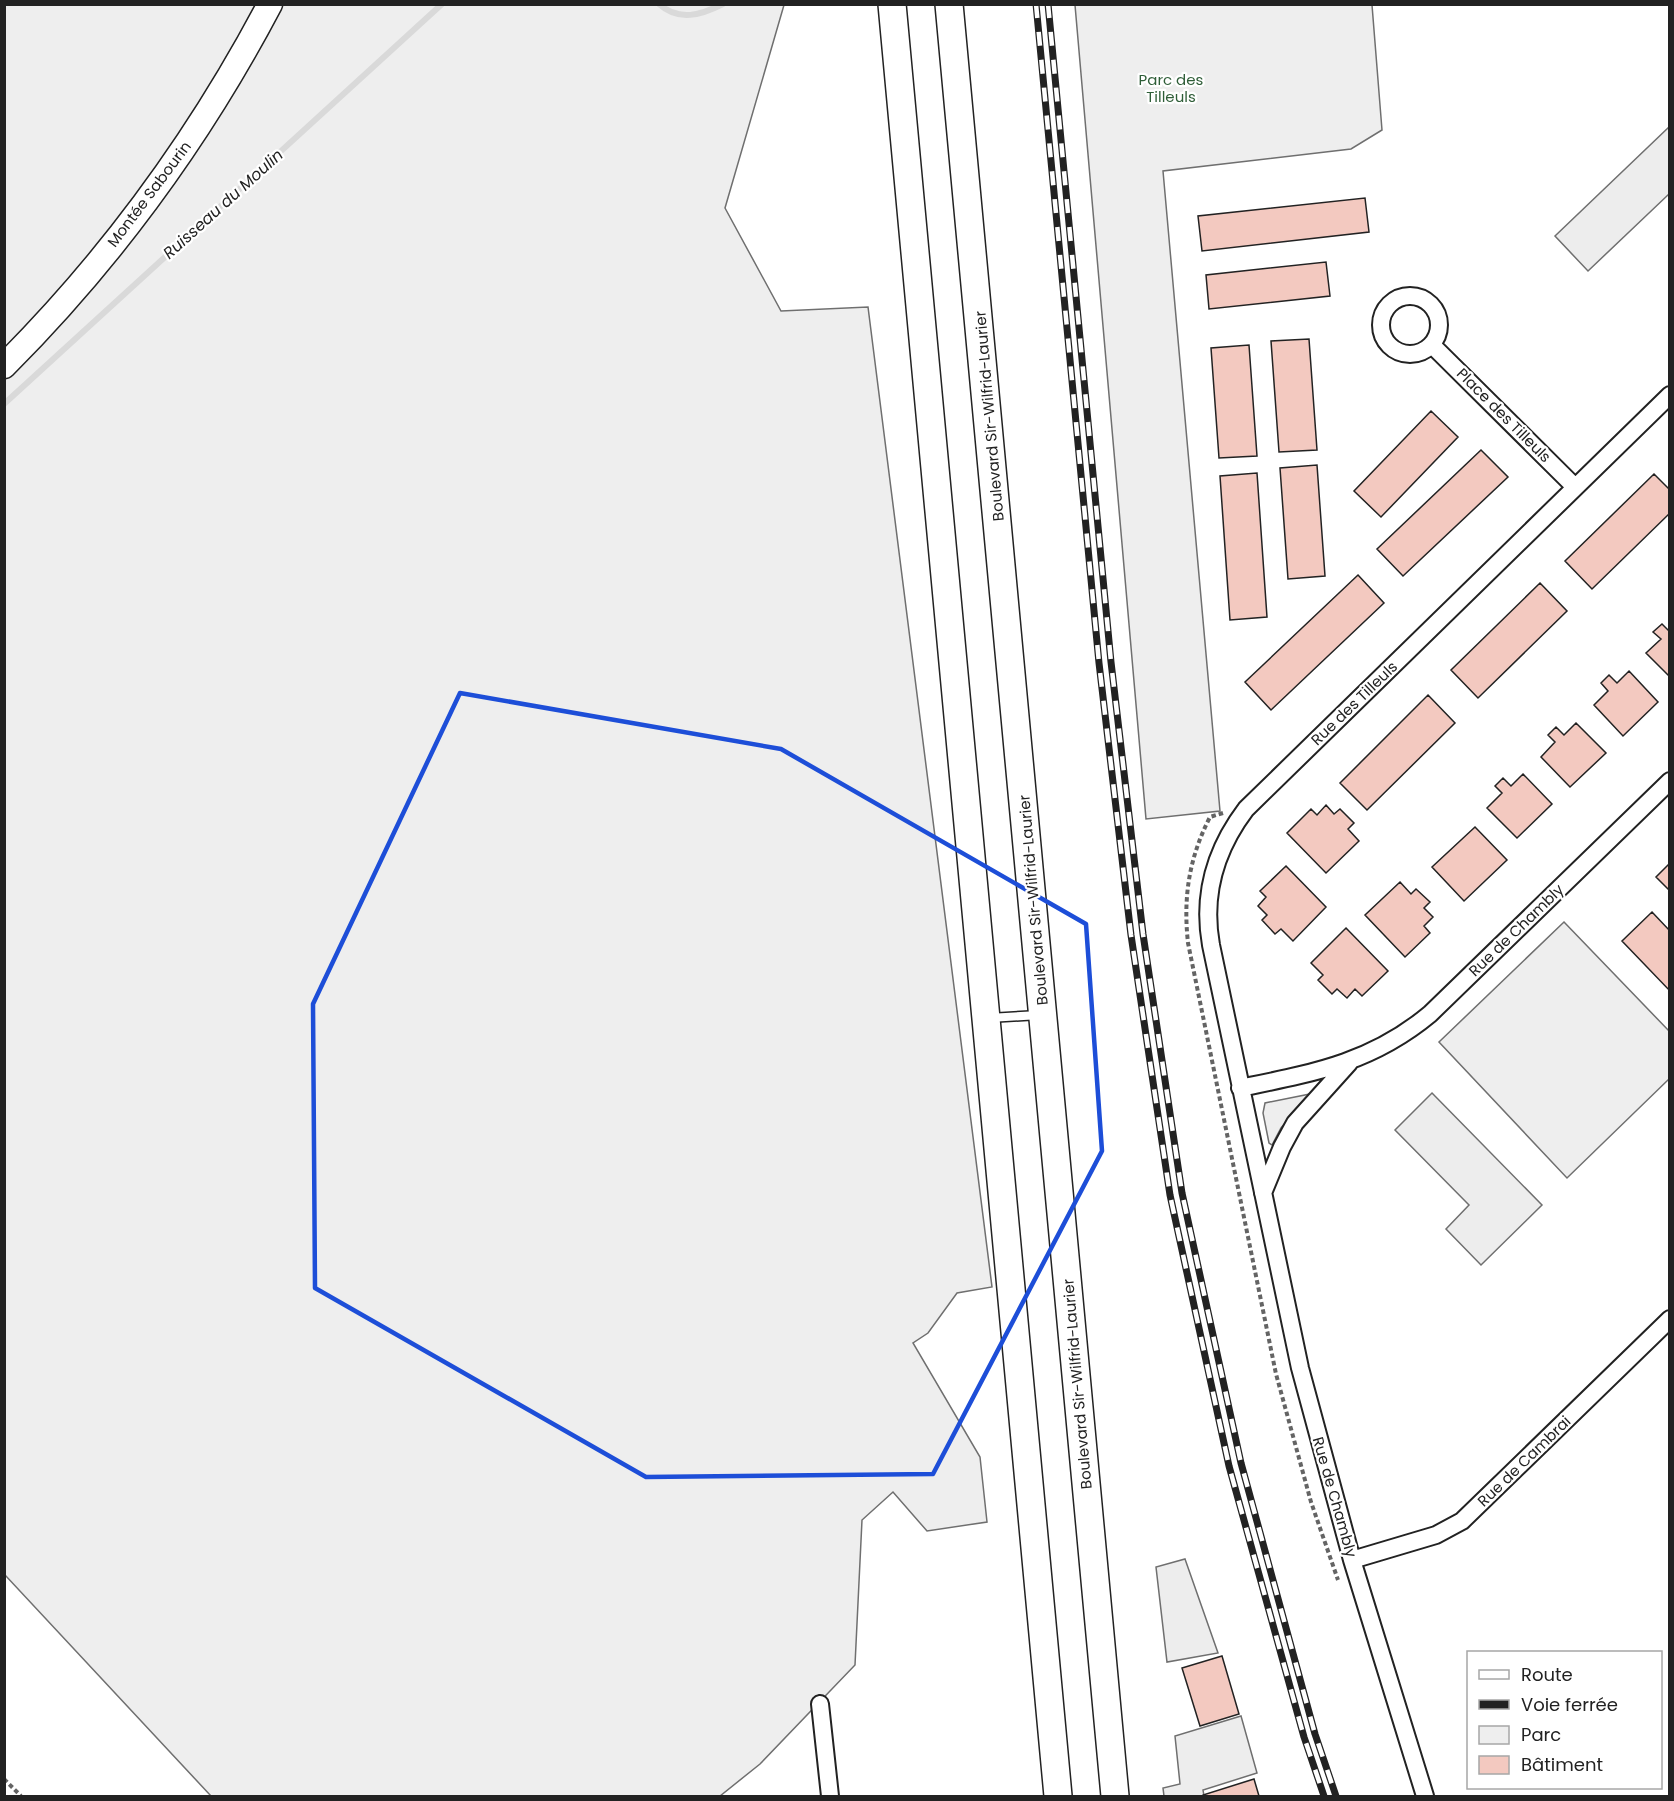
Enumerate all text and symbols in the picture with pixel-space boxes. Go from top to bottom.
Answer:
park label: Parc des Tilleuls [1139,69,1204,107]
street label: Montée Sabourin [102,137,196,251]
water label: Ruisseau du Moulin [158,144,288,264]
street label: Boulevard Sir-Wilfrid-Laurier [969,310,1009,522]
street label: Place des Tilleuls [1452,363,1556,467]
street label: Rue des Tilleuls [1306,656,1402,750]
street label: Boulevard Sir-Wilfrid-Laurier [1013,794,1053,1006]
street label: Rue de Chambly [1464,879,1568,981]
street label: Boulevard Sir-Wilfrid-Laurier [1057,1278,1097,1490]
street label: Rue de Cambrai [1473,1411,1575,1511]
street label: Rue de Chambly [1308,1434,1362,1560]
legend [1467,1651,1662,1789]
text: Route [1521,1662,1573,1687]
text: Voie ferrée [1521,1692,1618,1717]
text: Parc [1521,1722,1561,1747]
text: Bâtiment [1521,1752,1603,1777]

